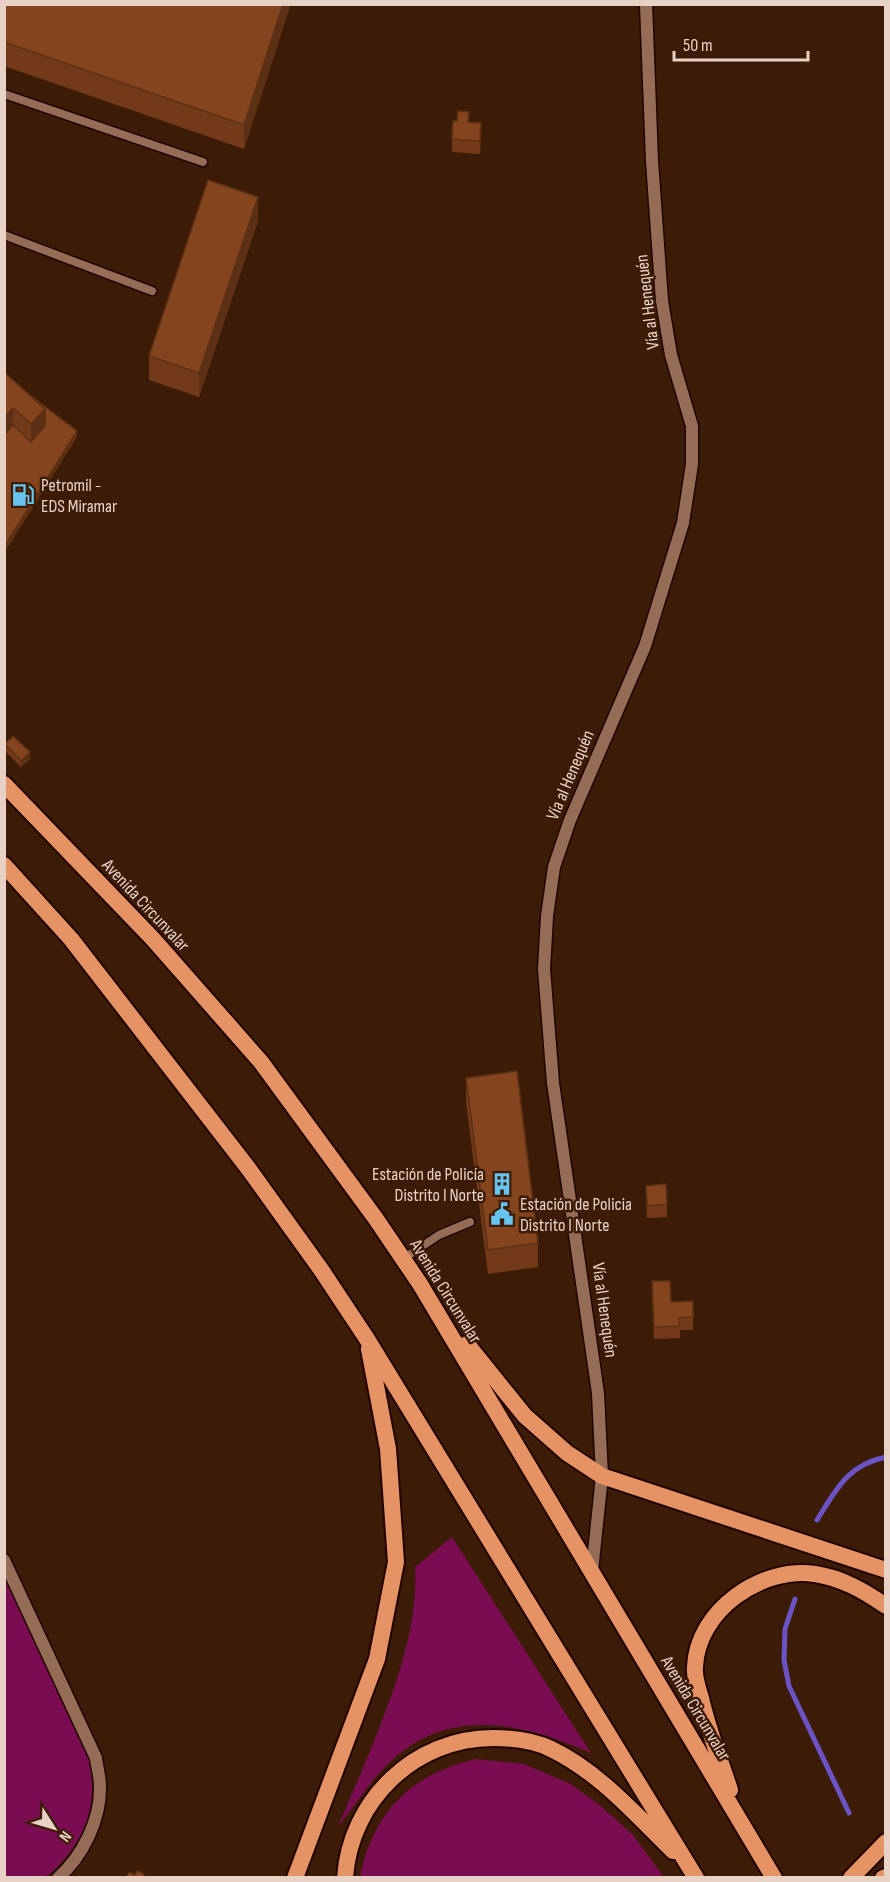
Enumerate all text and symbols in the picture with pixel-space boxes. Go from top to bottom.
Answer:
scale bar [674,24,808,62]
text: 50 m [683,35,713,56]
street label: Vía al Henequén [631,253,664,351]
place label: Petromil - EDS Miramar [41,475,117,517]
fuel station icon: Petromil - EDS Miramar [10,482,36,508]
street label: Vía al Henequén [542,727,599,823]
street label: Avenida Circunvalar [97,854,194,956]
place label: Estación de Policía Distrito I Norte [372,1164,484,1206]
building icon: Estación de Policía Distrito I Norte [489,1171,515,1197]
place label: Estación de Policia Distrito I Norte [520,1194,632,1236]
public building icon: Estación de Policia Distrito I Norte [489,1201,515,1227]
street label: Avenida Circunvalar [405,1235,486,1347]
street label: Vía al Henequén [587,1261,622,1359]
street label: Avenida Circunvalar [656,1651,735,1764]
north arrow [24,1798,84,1858]
text: N [55,1827,75,1845]

